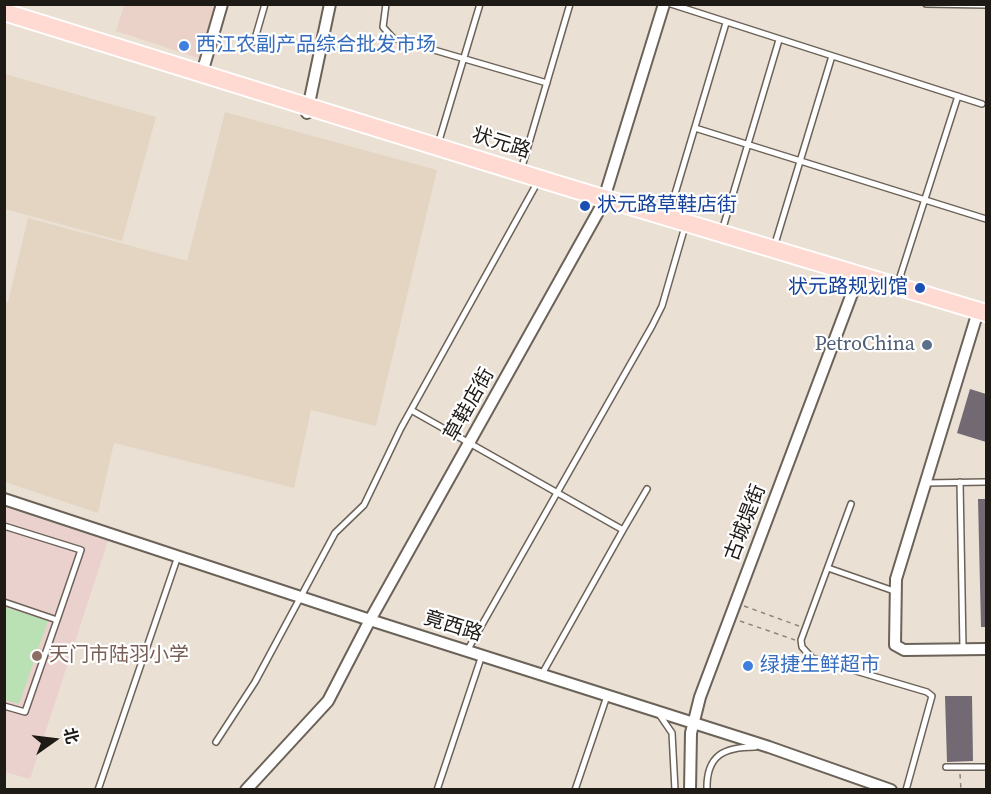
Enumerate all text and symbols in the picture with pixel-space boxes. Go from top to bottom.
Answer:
place label: 西江农副产品综合批发市场 [196,34,436,58]
marker: 西江农副产品综合批发市场 [177,39,191,53]
street label: 状元路 [469,124,533,164]
place label: 状元路草鞋店街 [597,194,737,218]
marker: 状元路草鞋店街 [578,199,592,213]
place label: 状元路规划馆 [788,276,908,300]
marker: 状元路规划馆 [913,281,927,295]
place label: PetroChina [815,333,915,357]
marker: PetroChina [920,338,934,352]
street label: 草鞋店街 [440,364,500,446]
street label: 古城堤街 [720,481,772,565]
street label: 竟西路 [421,607,485,647]
place label: 天门市陆羽小学 [49,644,189,668]
marker: 天门市陆羽小学 [30,649,44,663]
place label: 绿捷生鲜超市 [760,654,880,678]
marker: 绿捷生鲜超市 [741,659,755,673]
north arrow [24,710,84,770]
text: 北 [59,725,84,746]

